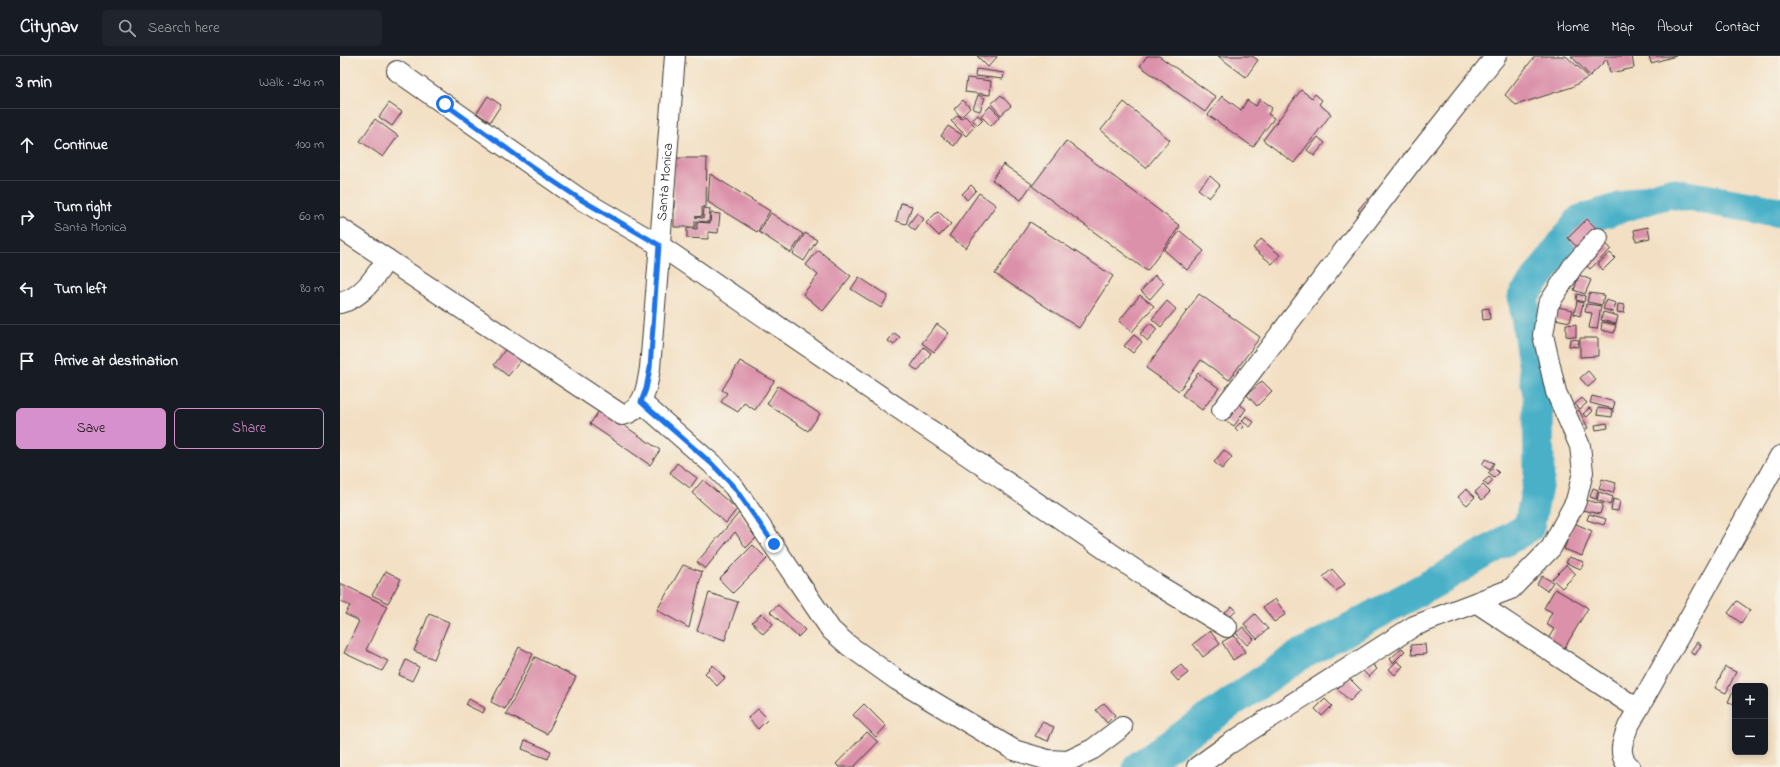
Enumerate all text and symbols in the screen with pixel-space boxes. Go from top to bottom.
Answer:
search box [102,10,382,46]
text: Citynav [20,14,78,41]
icon: search [116,17,138,39]
text: Search here [148,17,220,39]
text: Home [1557,17,1589,38]
text: Map [1611,17,1635,38]
text: About [1657,17,1693,38]
text: Contact [1715,17,1760,38]
text: 3 min [16,70,52,95]
text: Walk · 240 m [259,73,324,92]
route start [436,95,454,113]
icon: ahead [16,134,38,156]
text: Continue [54,134,108,156]
text: 100 m [295,135,324,154]
street label: Santa Monica [651,142,679,222]
text: Turn right [54,196,112,218]
icon: right [16,206,38,228]
text: 60 m [299,207,324,226]
text: Santa Monica [54,218,127,237]
icon: left [16,278,38,300]
text: Turn left [54,278,107,300]
text: 80 m [300,279,324,298]
icon: arrive [16,350,38,372]
text: Arrive at destination [54,350,178,372]
button: Save [16,408,166,449]
button: Share [174,408,324,449]
route end [765,535,783,553]
map controls [1732,683,1768,755]
button: + [1732,683,1768,719]
button: − [1732,719,1768,755]

